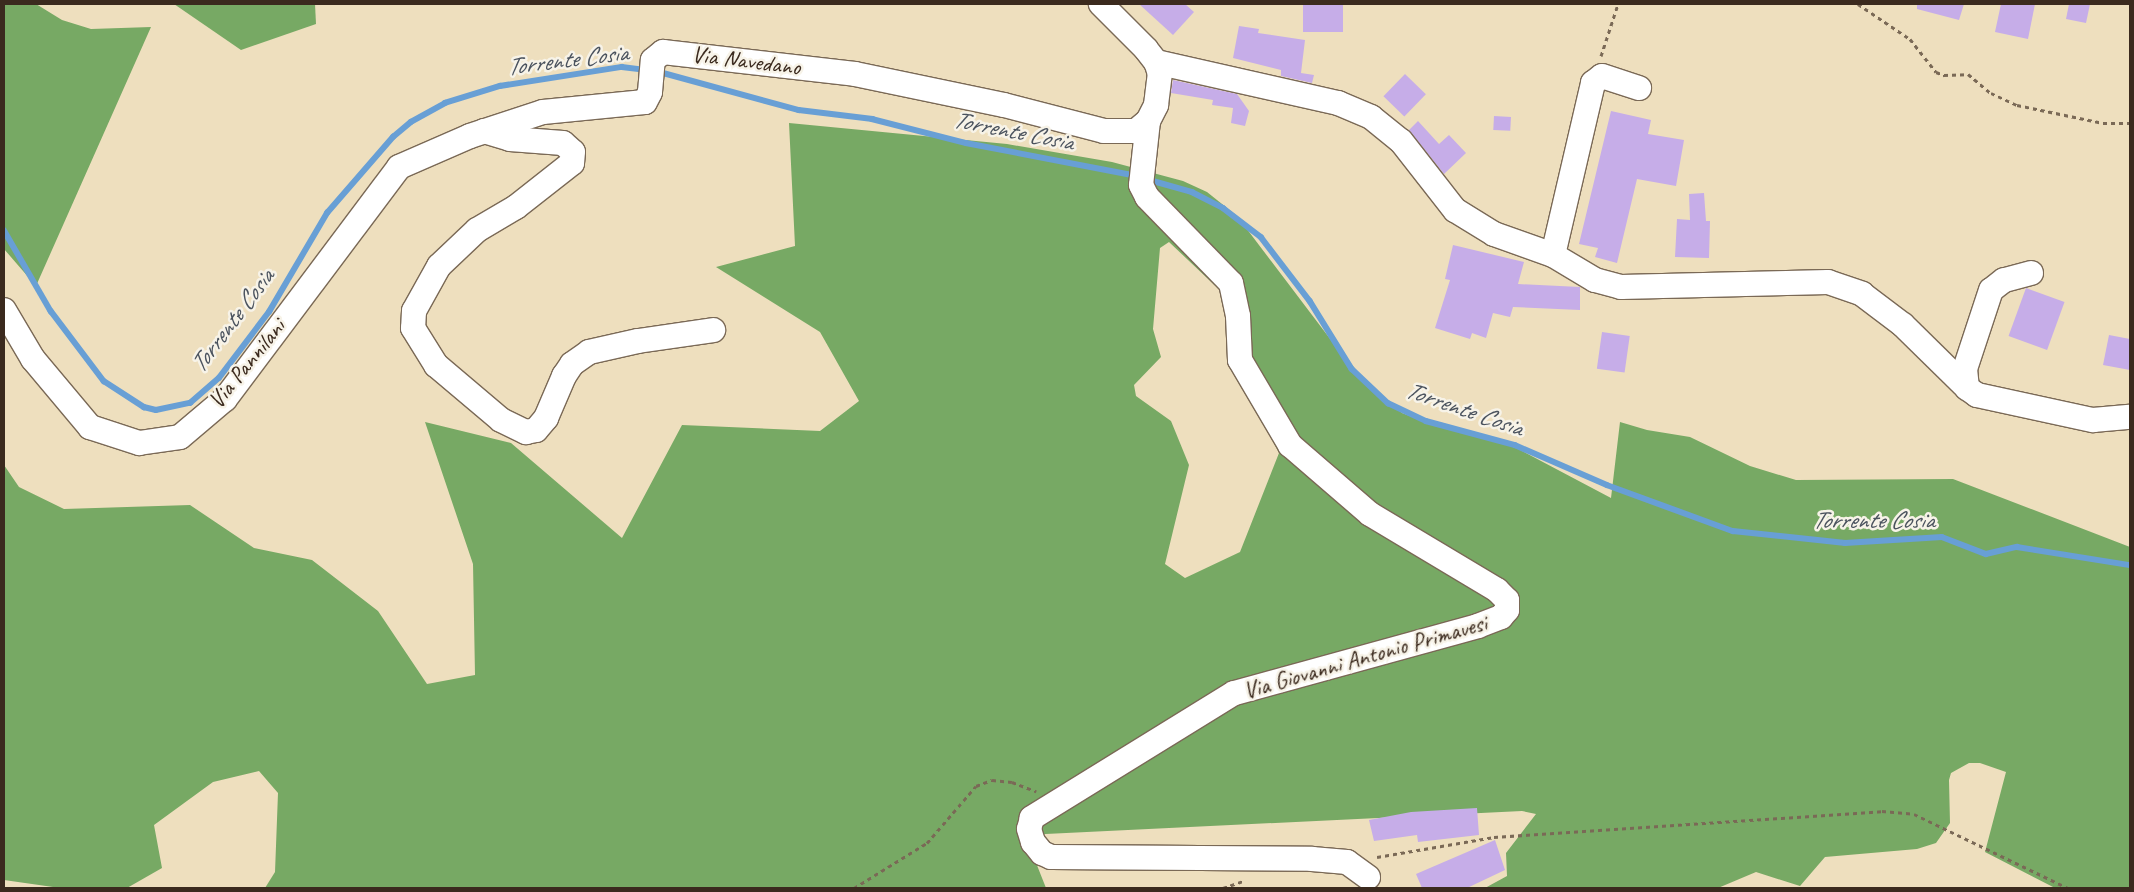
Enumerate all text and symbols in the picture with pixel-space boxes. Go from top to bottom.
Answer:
water label: Torrente Cosia [505,38,629,82]
street label: Via Navedano [689,40,803,82]
water label: Torrente Cosia [950,105,1076,157]
water label: Torrente Cosia [183,263,281,379]
street label: Via Pannilani [202,313,292,415]
water label: Torrente Cosia [1401,375,1527,443]
water label: Torrente Cosia [1812,505,1934,535]
street label: Via Giovanni Antonio Primavesi [1240,608,1490,706]

